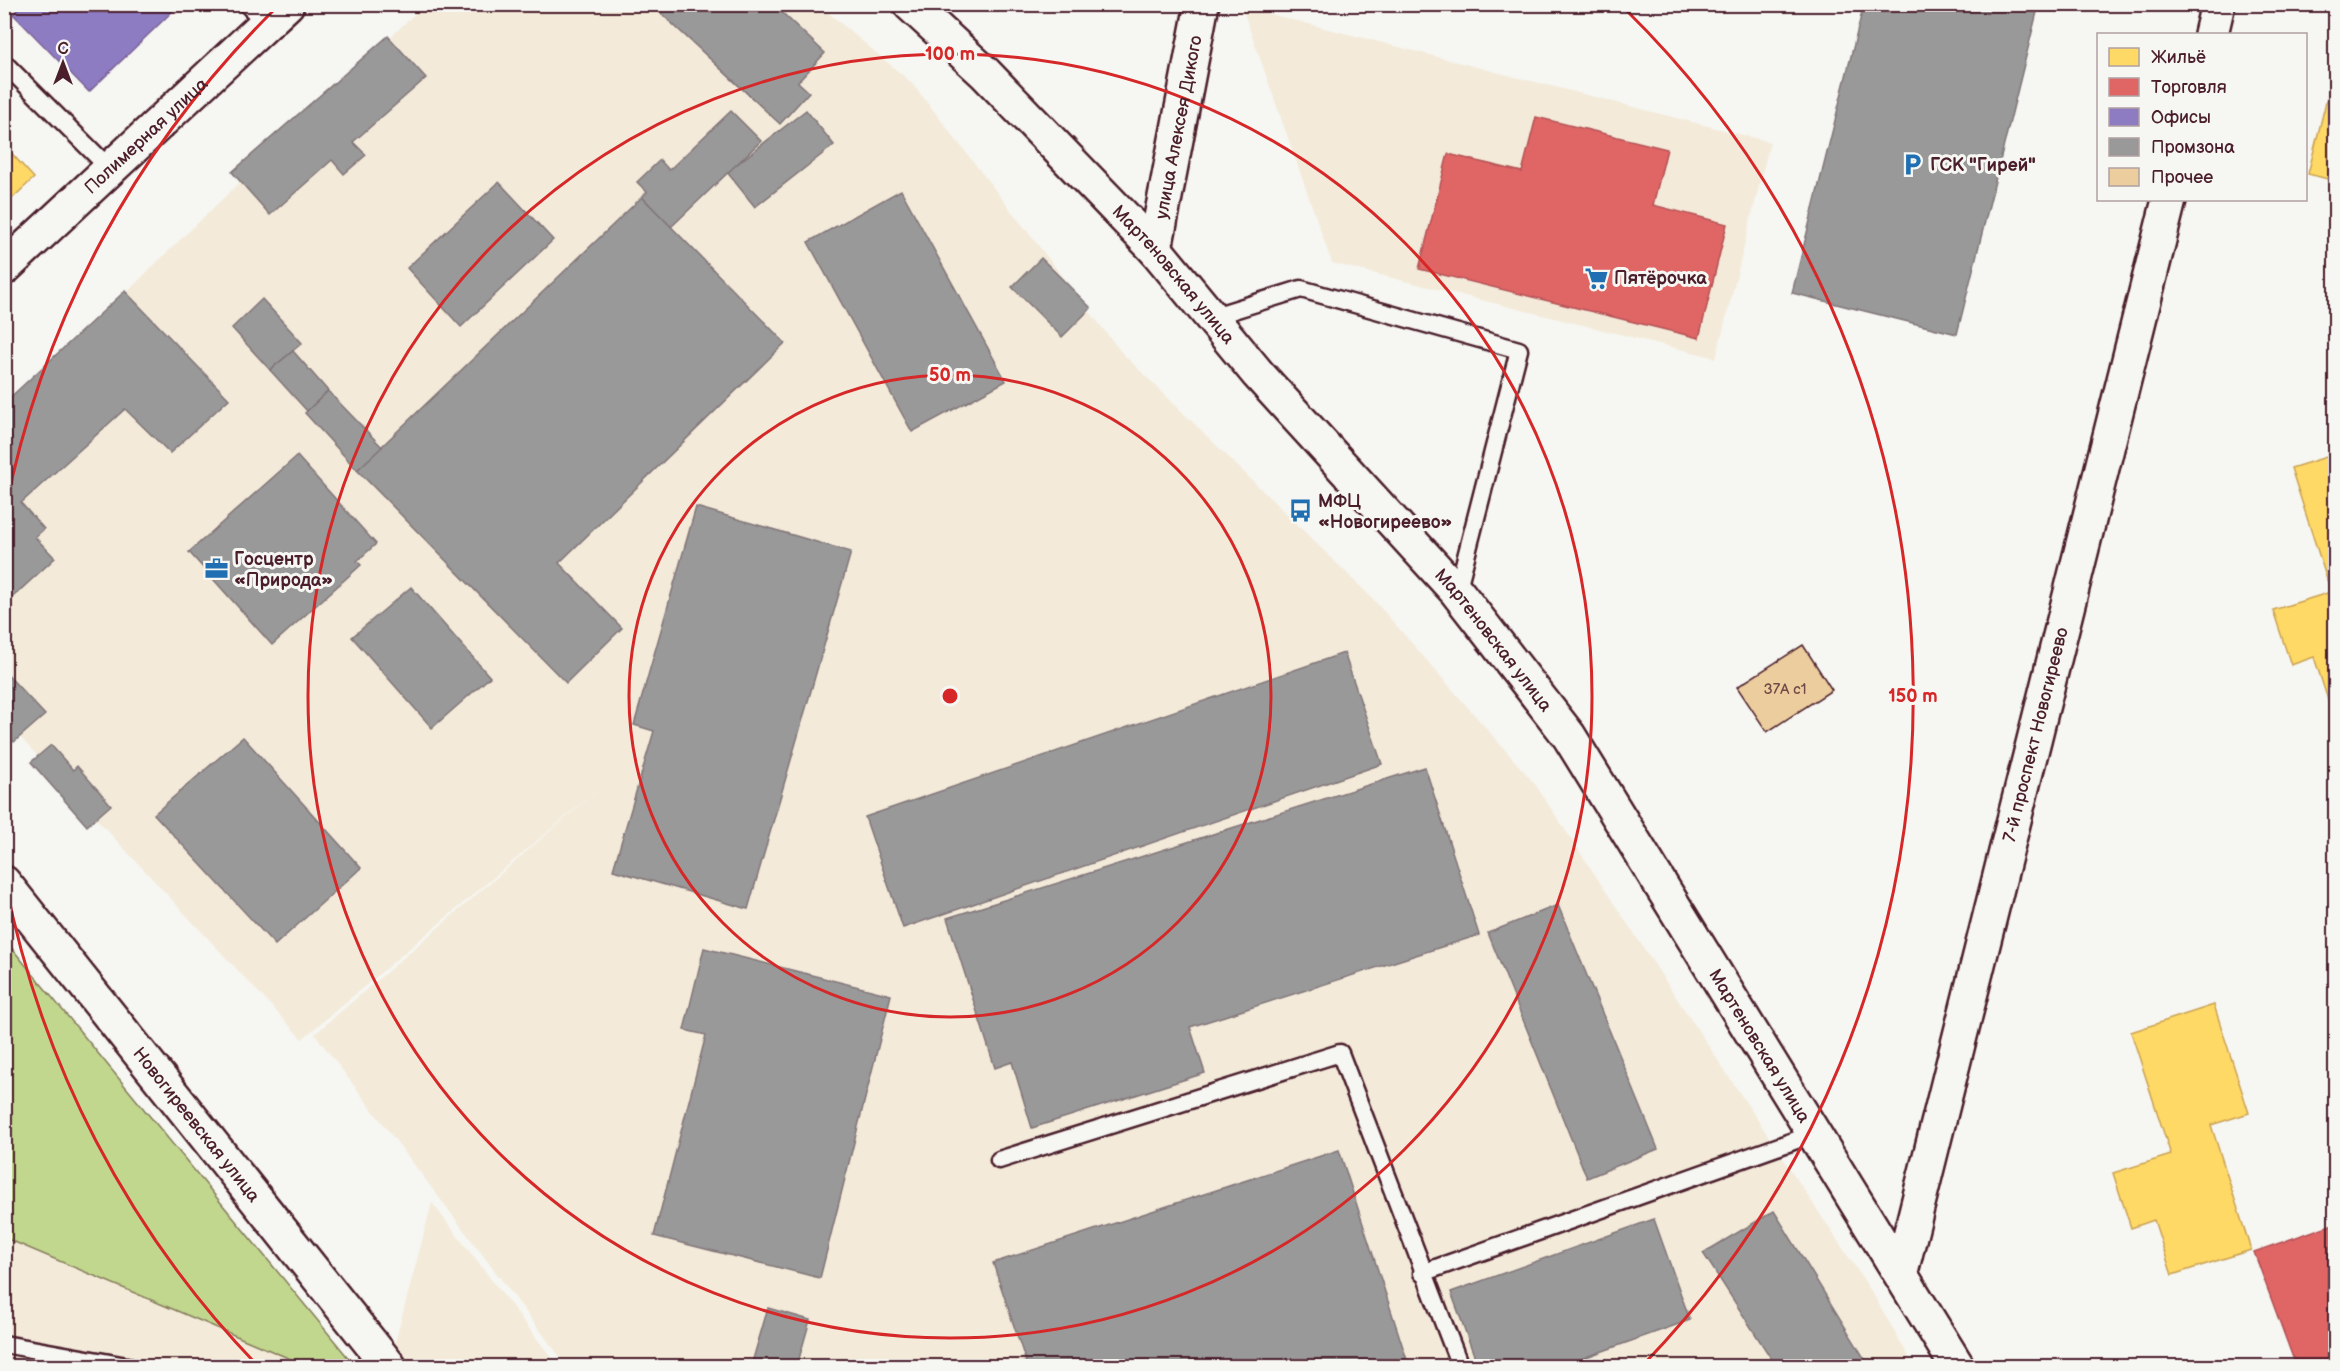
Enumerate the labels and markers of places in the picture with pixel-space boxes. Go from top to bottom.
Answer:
parking icon: ГСК "Гирей" [1899,152,1925,178]
place label: ГСК "Гирей" [1930,155,2036,176]
supermarket icon: Пятёрочка [1583,265,1609,291]
place label: Пятёрочка [1614,268,1707,289]
place label: МФЦ «Новогиреево» [1318,491,1452,533]
bus stop icon: МФЦ «Новогиреево» [1287,498,1313,524]
place label: Госцентр «Природа» [234,549,333,591]
office icon: Госцентр «Природа» [203,556,229,582]
centre of rings [940,686,960,706]

